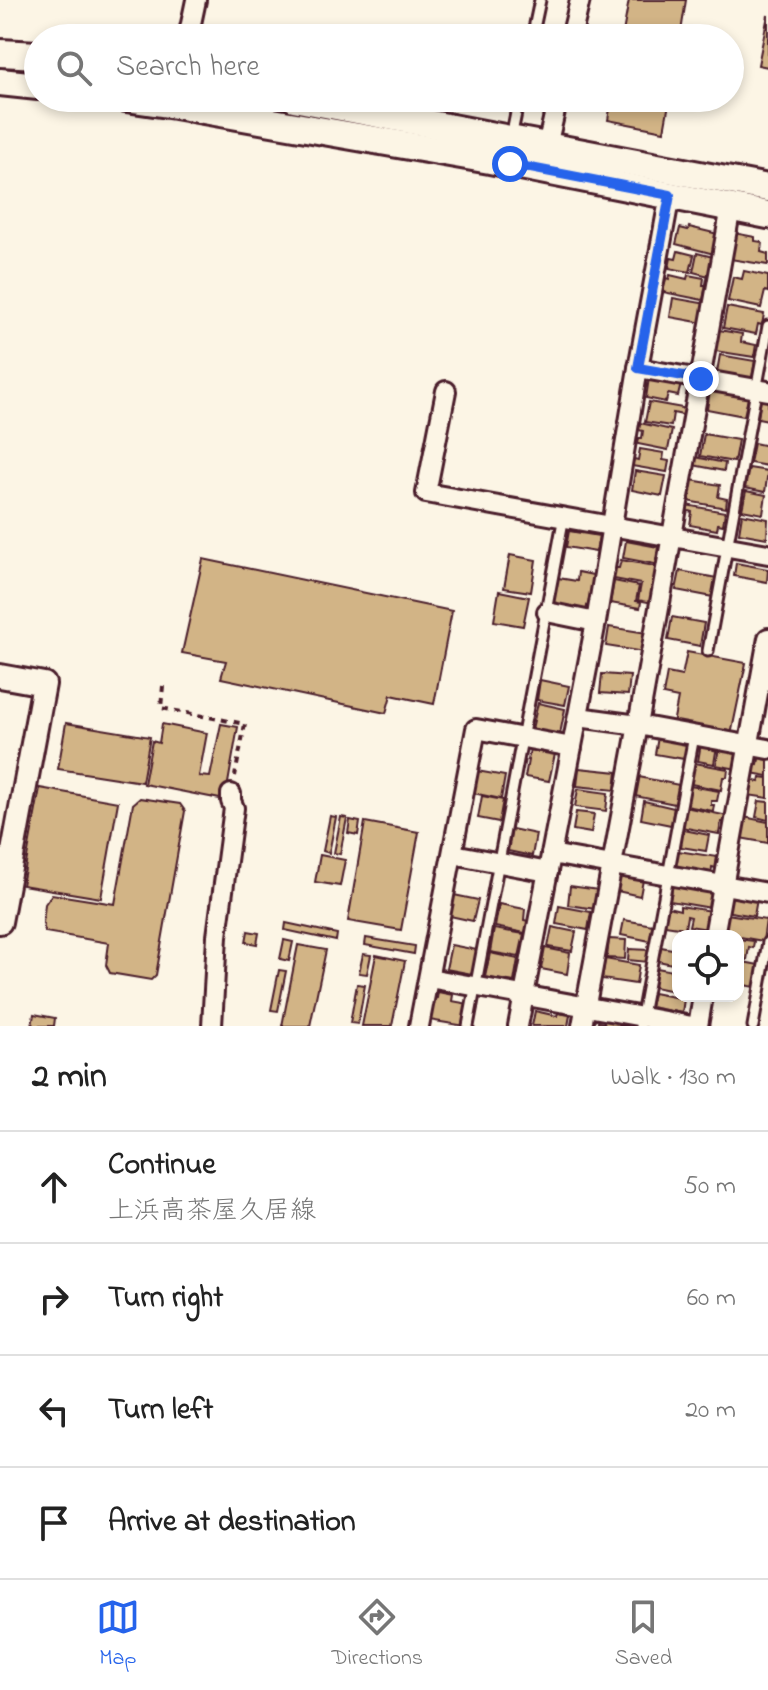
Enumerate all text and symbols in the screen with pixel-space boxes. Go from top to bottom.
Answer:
search box [24,24,744,112]
icon: search [52,46,96,90]
text: Search here [116,46,260,90]
route start [492,146,528,182]
route end [683,361,719,397]
map controls [672,930,744,1002]
button: locate [672,930,744,1002]
text: 2 min [32,1053,107,1103]
text: Walk · 130 m [611,1059,736,1097]
text: Continue [108,1144,216,1188]
icon: ahead [32,1165,76,1209]
text: 50 m [683,1168,736,1206]
text: 上浜高茶屋久居線 [108,1193,316,1231]
icon: right [32,1277,76,1321]
text: Turn right [108,1277,223,1321]
text: 60 m [687,1280,736,1318]
icon: left [32,1389,76,1433]
text: Turn left [108,1389,213,1433]
text: 20 m [685,1392,736,1430]
icon: arrive [32,1501,76,1545]
text: Arrive at destination [108,1501,356,1545]
tab: Map [96,1595,140,1675]
tab: Directions [332,1595,423,1675]
tab: Saved [615,1595,672,1675]

